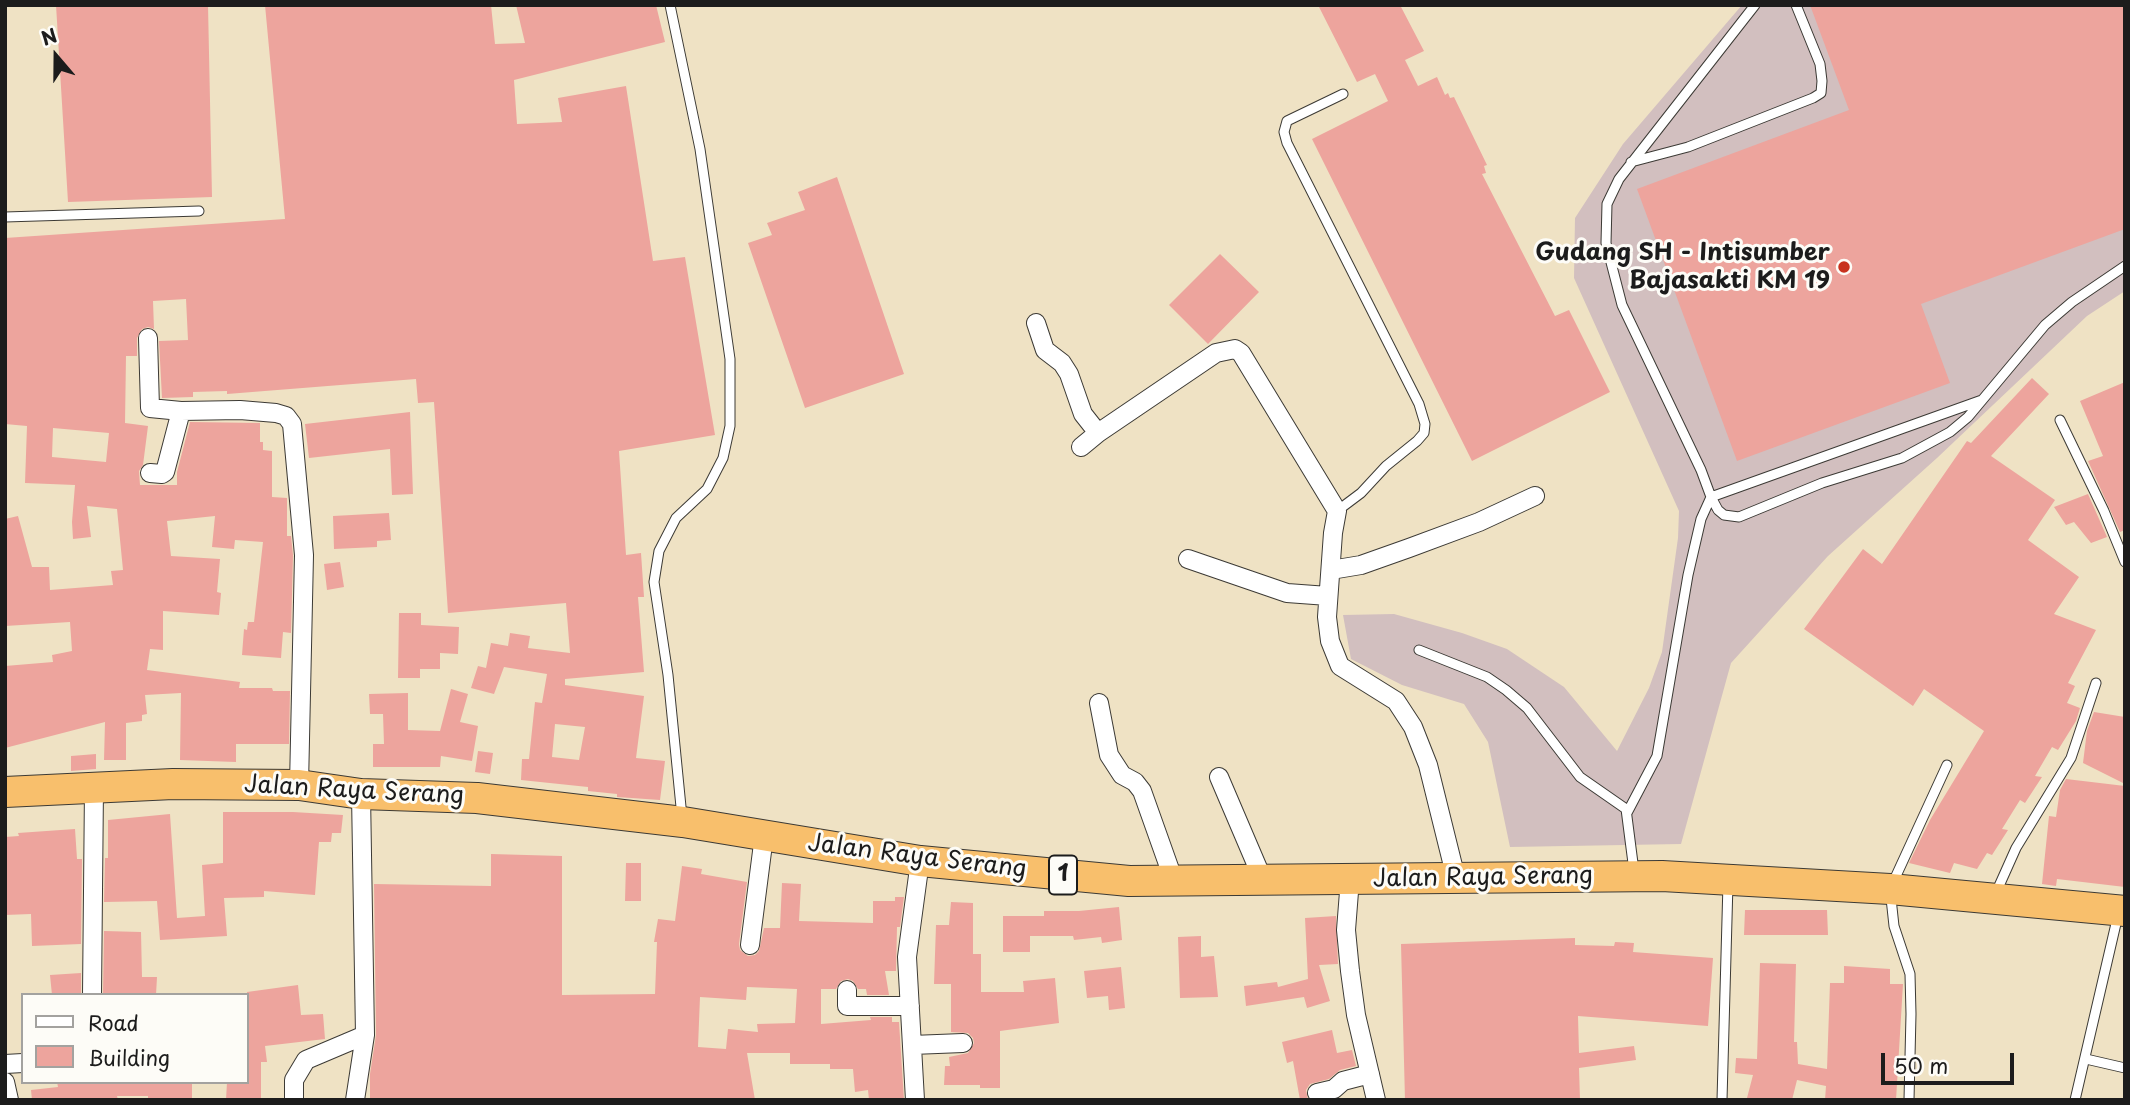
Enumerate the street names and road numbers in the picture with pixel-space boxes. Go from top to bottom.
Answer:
street label: Jalan Raya Serang [243,771,465,811]
street label: Jalan Raya Serang [806,829,1028,885]
road number: 1 [1049,856,1077,894]
street label: Jalan Raya Serang [1373,862,1593,894]

